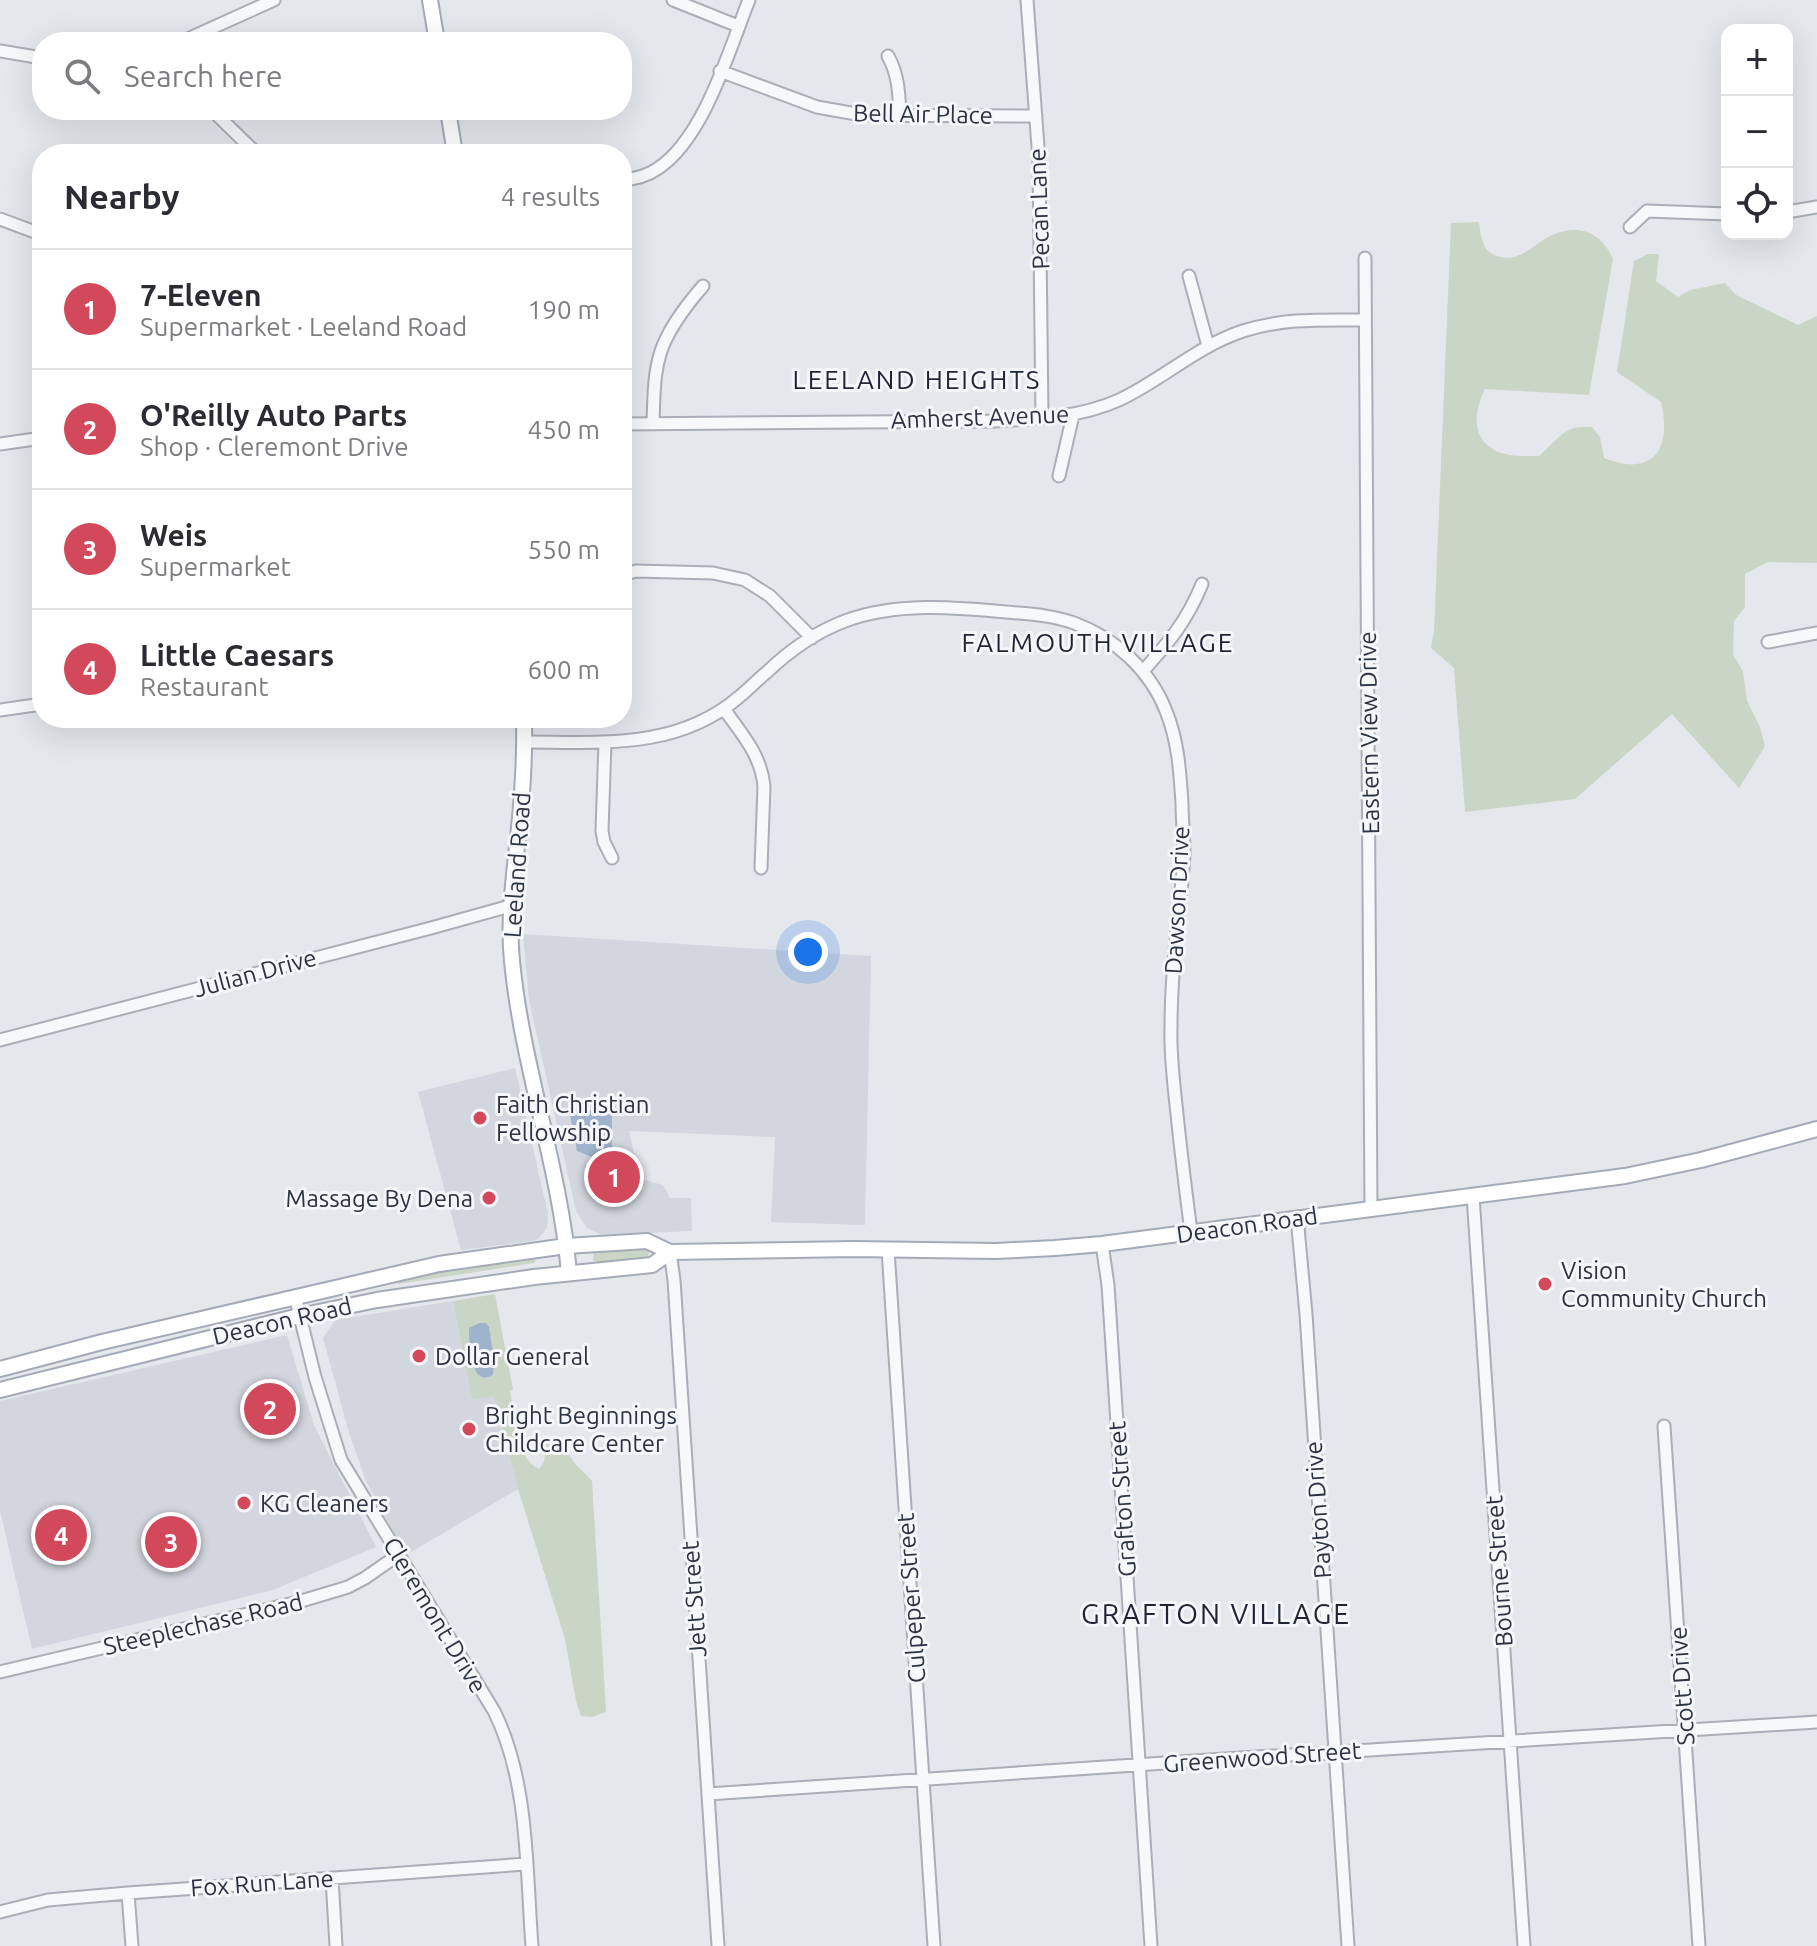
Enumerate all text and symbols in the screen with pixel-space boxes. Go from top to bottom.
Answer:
map controls [1721,24,1793,240]
button: + [1721,24,1793,96]
search box [32,32,632,120]
icon: search [60,54,104,98]
text: Search here [124,59,283,93]
button: − [1721,96,1793,168]
street label: Bell Air Place [853,99,993,129]
street label: Pecan Lane [1023,148,1055,270]
button: locate [1721,168,1793,240]
text: Nearby [64,177,179,215]
text: 4 results [501,182,600,211]
text: 7-Eleven [140,278,262,312]
text: 1 [83,295,97,324]
text: 190 m [528,295,600,324]
text: Supermarket · Leeland Road [140,312,467,341]
district label: LEELAND HEIGHTS [793,365,1041,394]
text: O'Reilly Auto Parts [140,398,407,432]
street label: Amherst Avenue [890,400,1070,434]
text: 2 [83,415,97,444]
text: 450 m [528,415,600,444]
text: Shop · Cleremont Drive [140,432,409,461]
text: Weis [140,518,207,552]
text: 3 [83,535,97,564]
text: 550 m [528,535,600,564]
text: Supermarket [140,552,291,581]
district label: FALMOUTH VILLAGE [962,628,1234,657]
street label: Eastern View Drive [1354,631,1384,835]
text: Little Caesars [140,638,334,672]
text: 4 [83,655,97,684]
text: 600 m [528,655,600,684]
text: Restaurant [140,672,268,701]
street label: Leeland Road [498,791,536,939]
street label: Dawson Drive [1160,825,1194,975]
your location [788,932,828,972]
street label: Julian Drive [191,944,319,1002]
place label: Faith Christian Fellowship [496,1091,650,1146]
marker: Faith Christian Fellowship [471,1109,489,1127]
pin: 1 [588,1147,640,1207]
place label: Massage By Dena [286,1185,473,1212]
marker: Massage By Dena [480,1189,498,1207]
street label: Deacon Road [1175,1202,1319,1248]
place label: Vision Community Church [1561,1257,1767,1312]
marker: Vision Community Church [1536,1275,1554,1293]
street label: Deacon Road [210,1292,354,1350]
place label: Dollar General [435,1343,589,1370]
marker: Dollar General [410,1347,428,1365]
pin: 2 [244,1379,296,1439]
place label: Bright Beginnings Childcare Center [485,1402,677,1457]
marker: Bright Beginnings Childcare Center [460,1420,478,1438]
street label: Grafton Street [1103,1420,1141,1578]
street label: Payton Drive [1300,1441,1336,1579]
place label: KG Cleaners [260,1490,388,1517]
marker: KG Cleaners [235,1494,253,1512]
street label: Bourne Street [1480,1494,1518,1648]
pin: 4 [35,1505,87,1565]
street label: Culpeper Street [892,1511,930,1684]
pin: 3 [145,1512,197,1572]
street label: Cleremont Drive [378,1532,492,1698]
street label: Jett Street [676,1539,712,1658]
street label: Steeplechase Road [101,1588,305,1660]
district label: GRAFTON VILLAGE [1081,1598,1351,1629]
street label: Scott Drive [1664,1626,1700,1746]
street label: Greenwood Street [1162,1737,1362,1777]
street label: Fox Run Lane [190,1865,334,1901]

